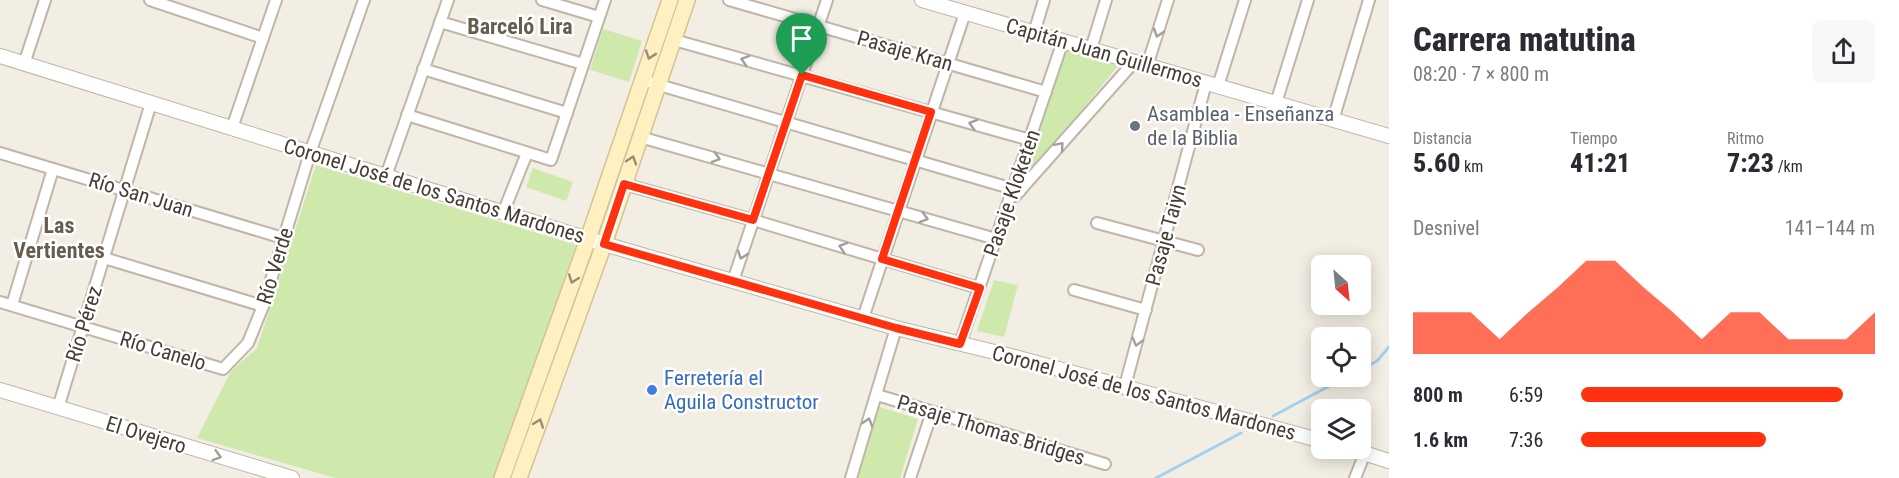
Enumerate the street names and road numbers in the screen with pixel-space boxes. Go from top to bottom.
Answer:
street label: Capitán Juan Guillermos [1003,13,1205,93]
street label: Pasaje Kran [854,26,956,76]
street label: Pasaje Kloketen [979,126,1045,260]
street label: Coronel José de los Santos Mardones [281,134,587,248]
street label: Río San Juan [86,168,196,222]
street label: Pasaje Taiyn [1141,182,1191,288]
street label: Río Verde [252,225,298,307]
street label: Río Pérez [61,283,107,365]
street label: Río Canelo [117,327,209,375]
street label: Coronel José de los Santos Mardones [990,341,1298,445]
street label: Pasaje Thomas Bridges [894,390,1088,470]
street label: El Ovejero [103,411,189,459]

